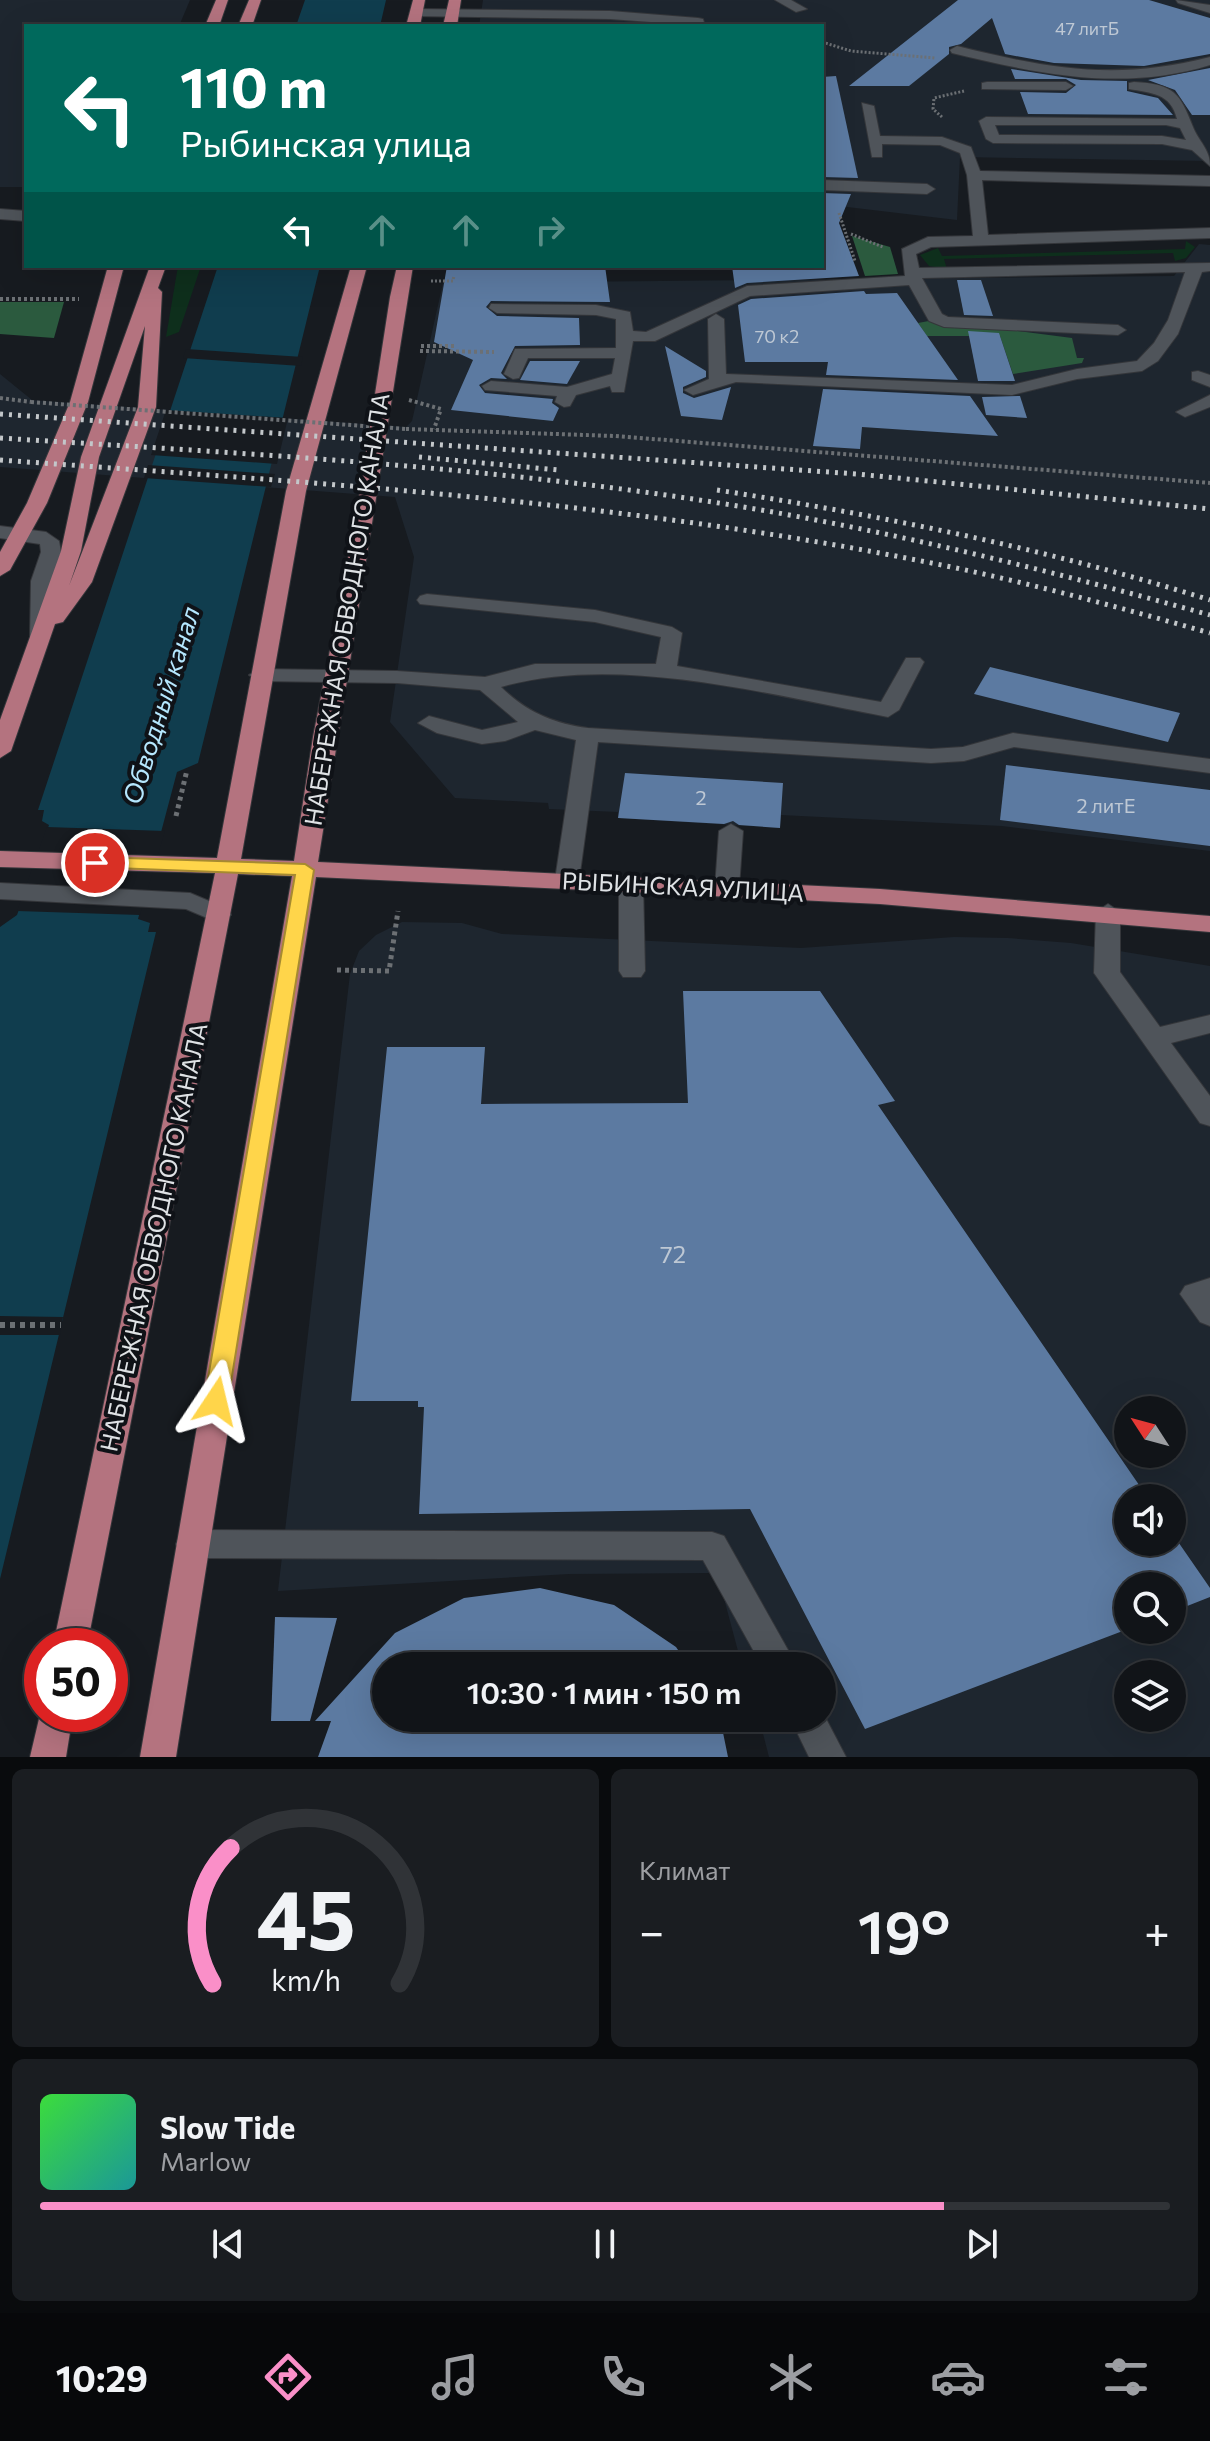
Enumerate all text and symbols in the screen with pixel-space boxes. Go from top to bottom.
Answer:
house number: 47 литБ [1055,17,1119,39]
text: 110 m [180,51,327,120]
icon: left [48,56,152,160]
text: Рыбинская улица [180,120,472,164]
icon: left [276,208,320,252]
icon: ahead [360,208,404,252]
icon: ahead [444,208,488,252]
icon: right [528,208,572,252]
house number: 70 к2 [755,325,799,347]
street label: НАБЕРЕЖНАЯ ОБВОДНОГО КАНАЛА [297,391,395,827]
water label: Обводный канал [115,602,205,808]
house number: 2 [695,785,707,809]
house number: 2 литЕ [1076,793,1136,817]
pin [61,829,129,897]
icon: arrive [73,841,117,885]
street label: РЫБИНСКАЯ УЛИЦА [561,865,805,907]
street label: НАБЕРЕЖНАЯ ОБВОДНОГО КАНАЛА [93,1020,213,1454]
house number: 72 [660,1239,686,1268]
position arrow [174,1359,258,1443]
north arrow [1114,1396,1186,1468]
map controls [1114,1396,1186,1732]
button: sound [1114,1484,1186,1556]
button: search [1114,1572,1186,1644]
speed limit sign: 50 [24,1628,128,1732]
button: layers [1114,1660,1186,1732]
text: 10:30 · 1 мин · 150 m [467,1673,741,1710]
text: Климат [639,1854,731,1885]
text: 45 [256,1865,355,1967]
text: 19° [858,1893,950,1966]
text: − [639,1903,664,1957]
text: + [1144,1903,1170,1957]
text: km/h [271,1962,340,1997]
text: Slow Tide [160,2108,295,2145]
text: Marlow [160,2145,251,2176]
icon: previous [206,2222,250,2266]
icon: pause [583,2222,627,2266]
icon: next [960,2222,1004,2266]
icon: directions [260,2349,316,2405]
icon: music [427,2349,483,2405]
icon: phone [595,2349,651,2405]
icon: climate [763,2349,819,2405]
icon: car [930,2349,986,2405]
icon: filters [1098,2349,1154,2405]
text: 10:29 [56,2355,148,2399]

